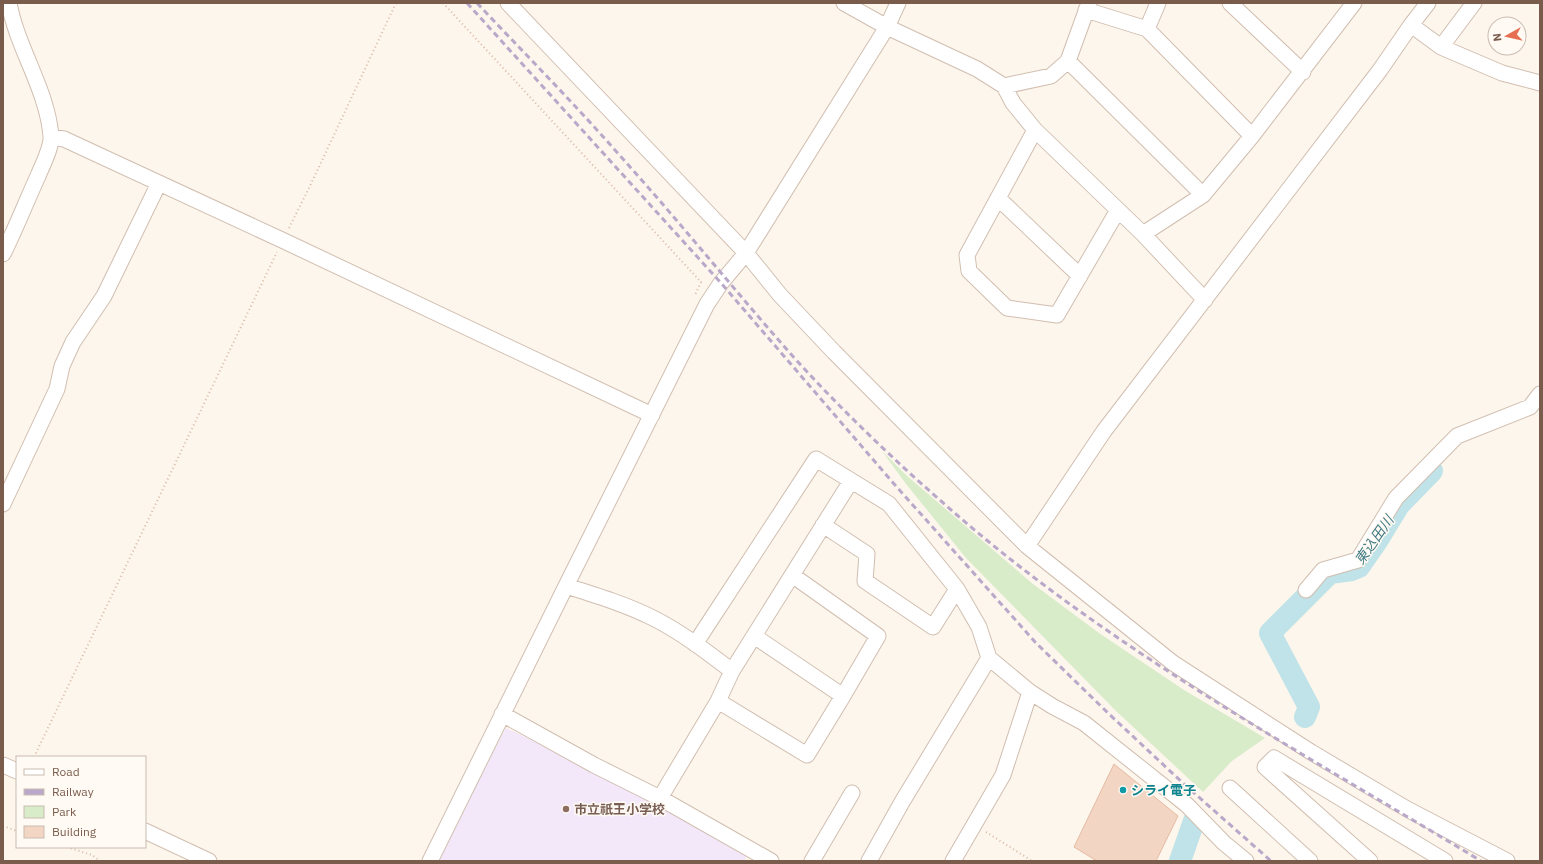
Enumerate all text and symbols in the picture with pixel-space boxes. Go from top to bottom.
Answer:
north arrow [1487,16,1527,56]
text: N [1490,32,1505,42]
water label: 東込田川 [1351,510,1399,568]
legend [16,756,146,848]
text: Road [52,764,80,779]
place label: シライ電子 [1131,782,1196,799]
text: Railway [52,784,94,799]
marker: シライ電子 [1118,785,1128,795]
place label: 市立祇王小学校 [574,801,665,818]
text: Park [52,804,77,819]
marker: 市立祇王小学校 [561,804,571,814]
text: Building [52,824,97,839]

